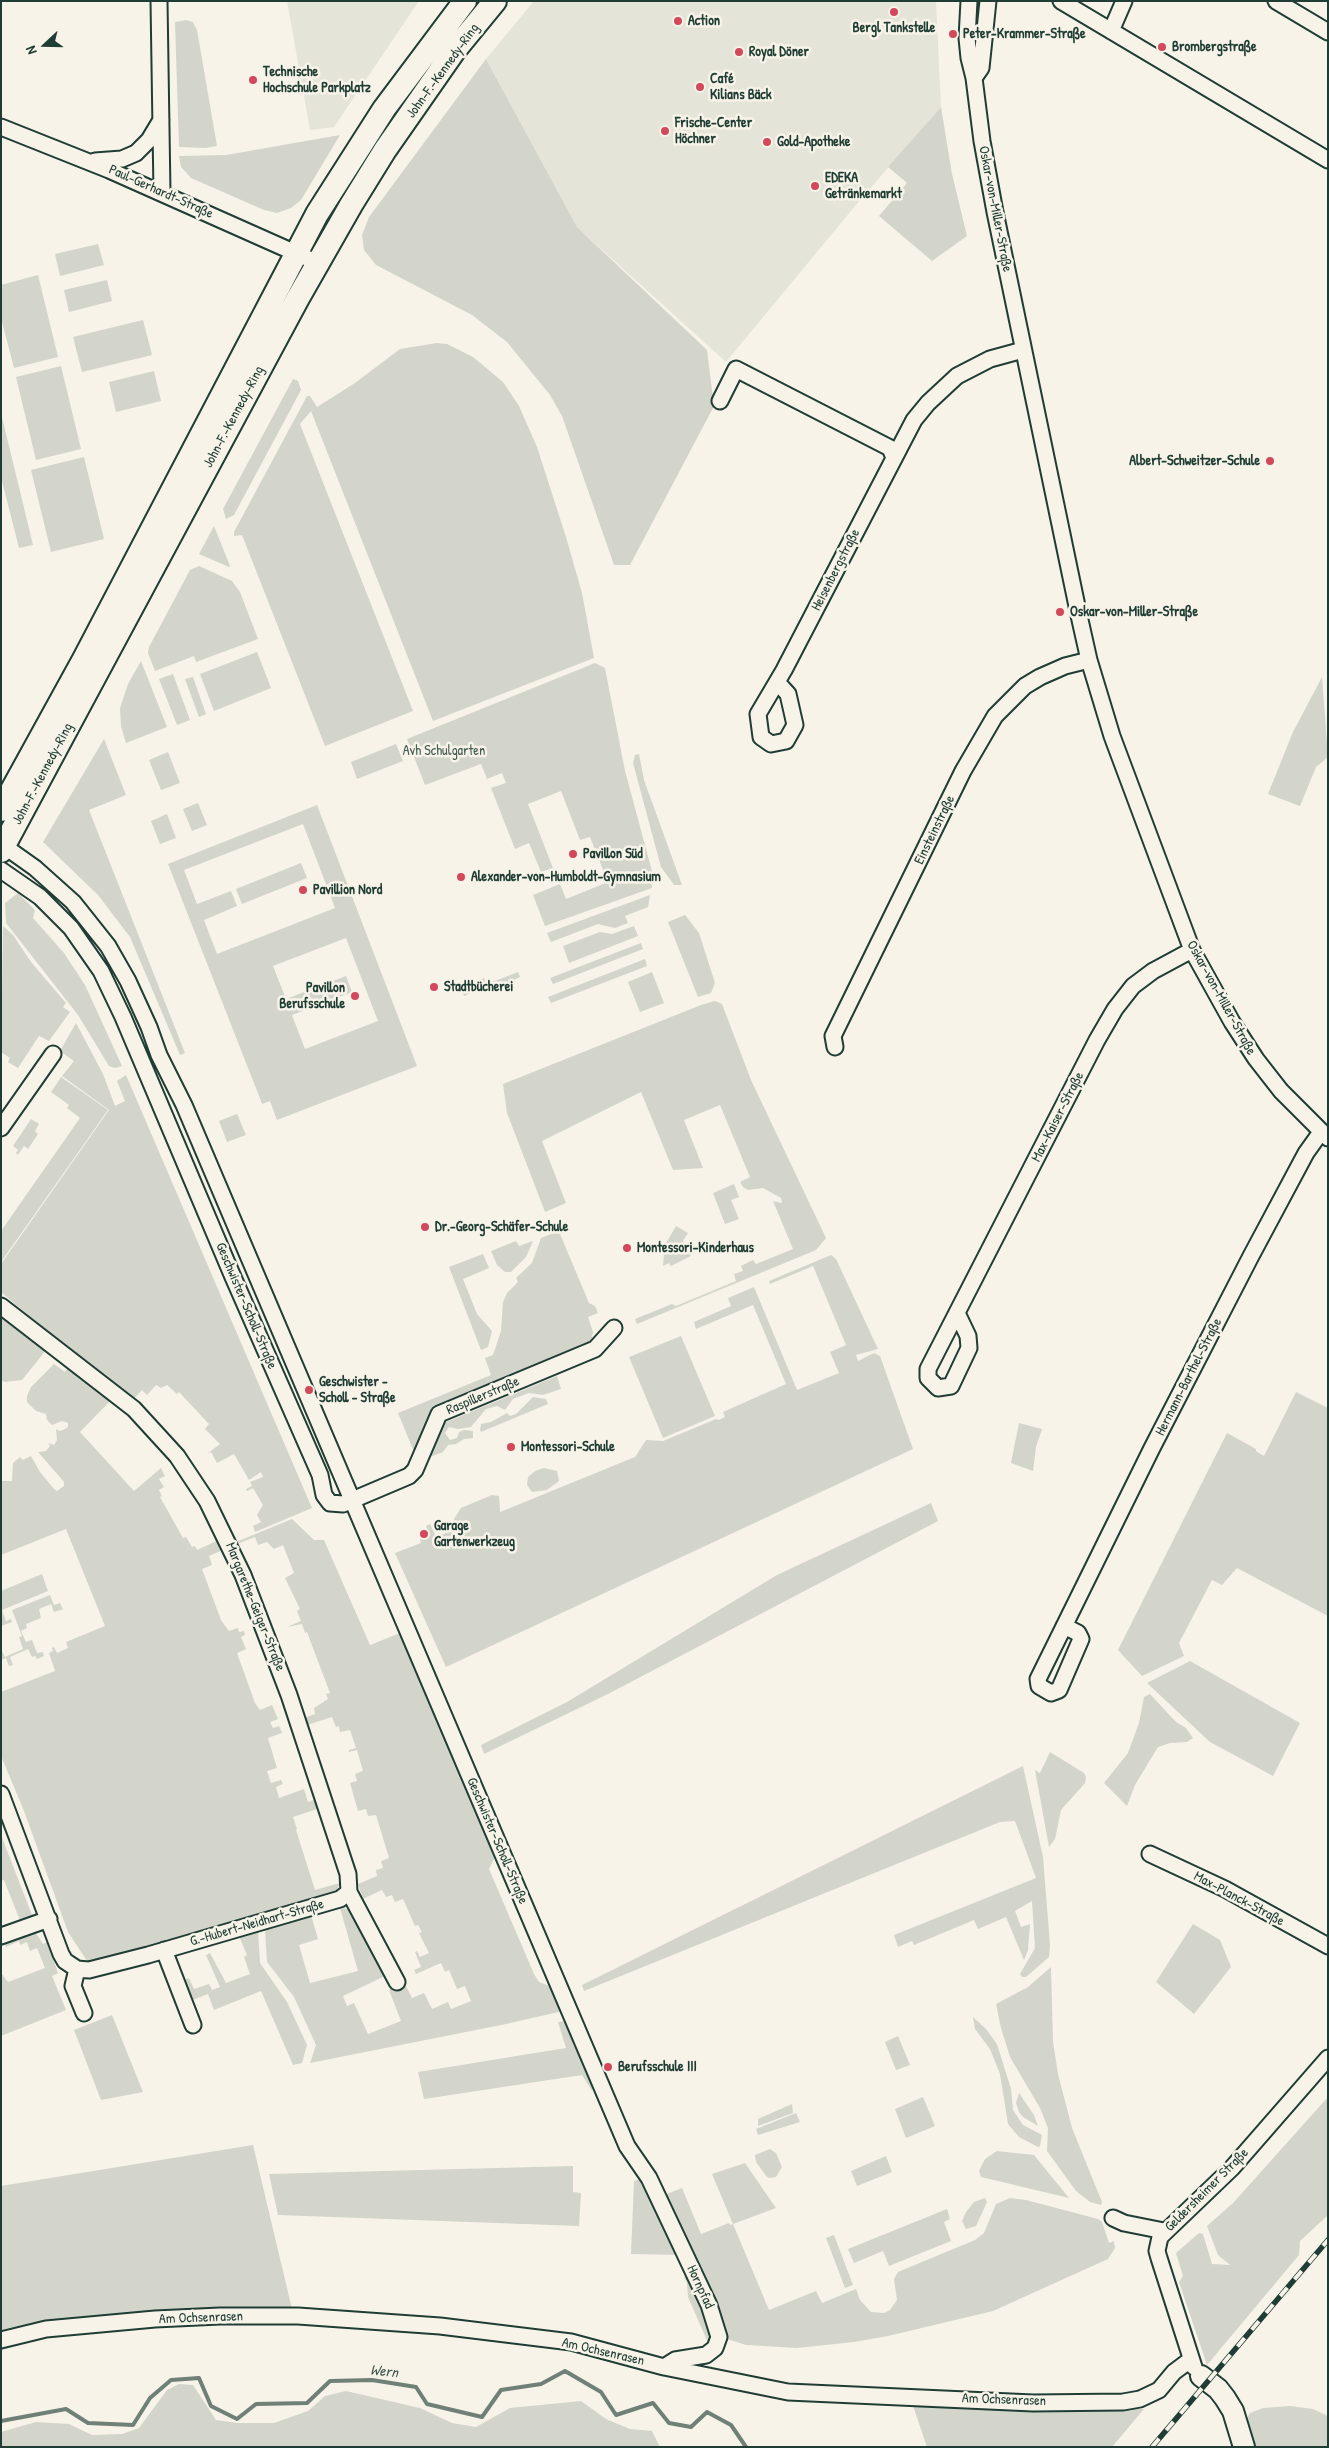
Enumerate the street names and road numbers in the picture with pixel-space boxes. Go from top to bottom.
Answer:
street label: John-F.-Kennedy-Ring [403,20,483,122]
street label: Oskar-von-Miller-Straße [975,145,1015,273]
street label: Paul-Gerhardt-Straße [106,161,216,223]
street label: John-F.-Kennedy-Ring [200,363,268,471]
street label: Heisenbergstraße [808,526,864,614]
street label: John-F.-Kennedy-Ring [9,720,77,828]
street label: Einsteinstraße [911,793,959,867]
street label: Oskar-von-Miller-Straße [1183,938,1259,1058]
street label: Max-Kaiser-Straße [1028,1069,1088,1165]
street label: Geschwister-Scholl-Straße [212,1240,280,1372]
street label: Hermann-Barthel-Straße [1152,1315,1226,1439]
street label: Raspillerstraße [444,1373,522,1419]
street label: Margarethe-Geiger-Straße [222,1540,288,1674]
street label: Geschwister-Scholl-Straße [463,1775,531,1907]
street label: Max-Planck-Straße [1191,1868,1287,1930]
street label: G.-Hubert-Neidhart-Straße [188,1896,326,1950]
street label: Geldersheimer Straße [1162,2145,1252,2235]
street label: Hornpfad [683,2263,717,2311]
street label: Am Ochsenrasen [159,2308,243,2328]
street label: Am Ochsenrasen [560,2334,646,2370]
street label: Am Ochsenrasen [962,2390,1046,2410]

